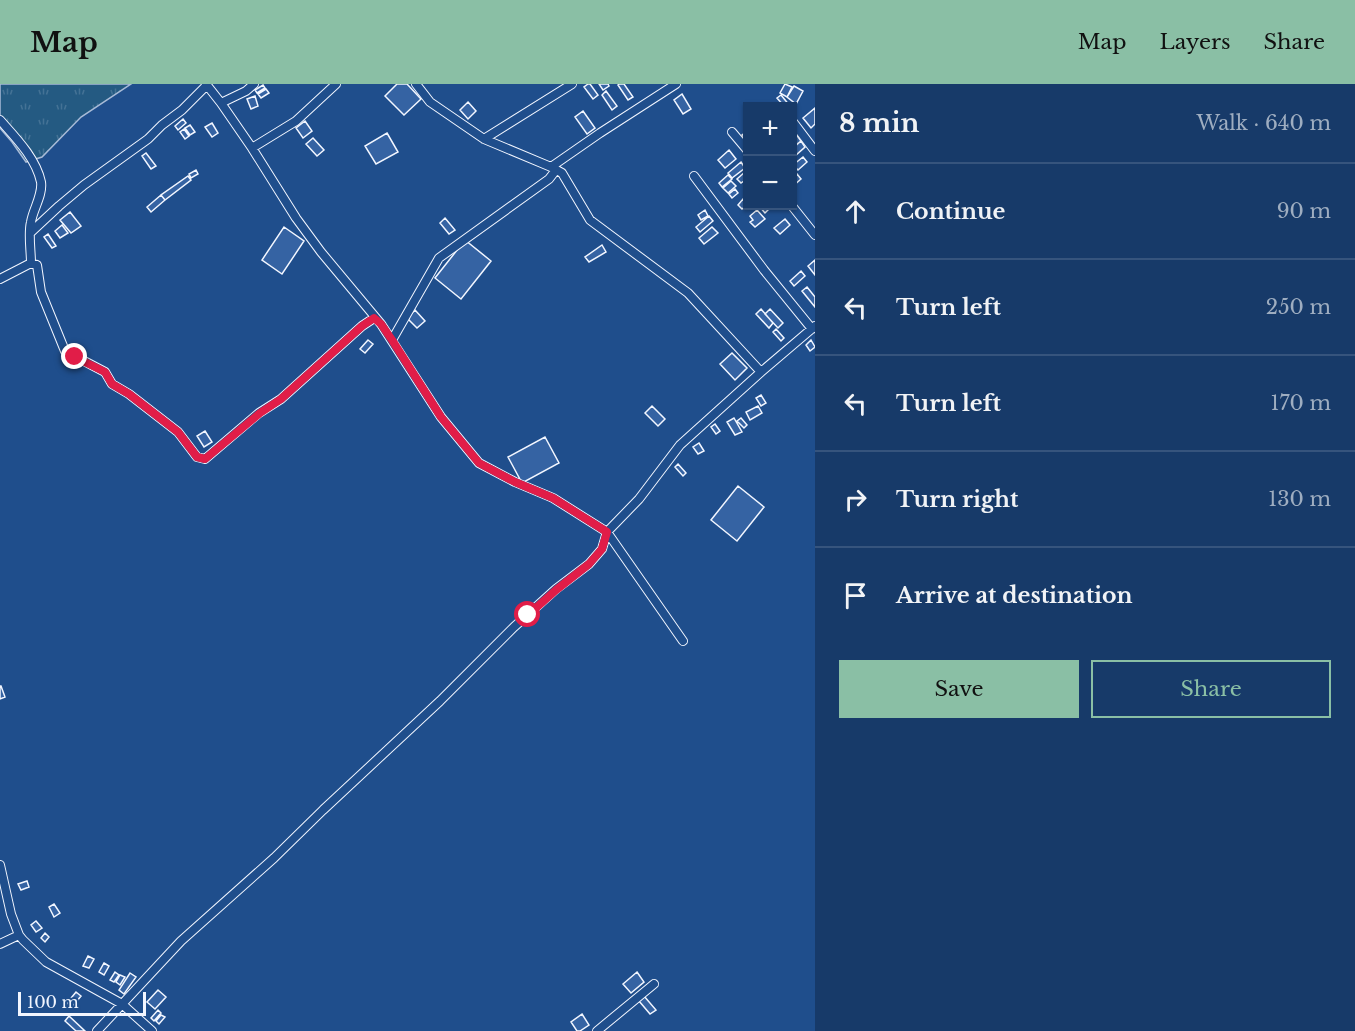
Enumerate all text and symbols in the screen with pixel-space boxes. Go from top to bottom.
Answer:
text: Map [30,25,98,60]
text: Map [1078,29,1127,55]
text: Layers [1160,29,1231,55]
text: Share [1264,29,1325,55]
map controls [743,102,797,210]
button: + [743,102,797,156]
text: 8 min [839,107,919,139]
text: Walk · 640 m [1196,111,1331,135]
button: − [743,156,797,210]
icon: ahead [839,195,872,228]
text: Continue [896,198,1005,225]
text: 90 m [1277,199,1331,223]
icon: left [839,291,872,324]
text: Turn left [896,294,1001,321]
text: 250 m [1266,295,1331,319]
route end [61,343,87,369]
icon: left [839,387,872,420]
text: Turn left [896,390,1001,417]
text: 170 m [1271,391,1331,415]
icon: right [839,483,872,516]
text: Turn right [896,486,1018,513]
text: 130 m [1268,487,1331,511]
icon: arrive [839,579,872,612]
text: Arrive at destination [896,582,1133,609]
route start [514,601,540,627]
button: Save [839,660,1079,718]
button: Share [1091,660,1331,718]
scale bar [18,989,146,1016]
text: 100 m [27,992,79,1012]

